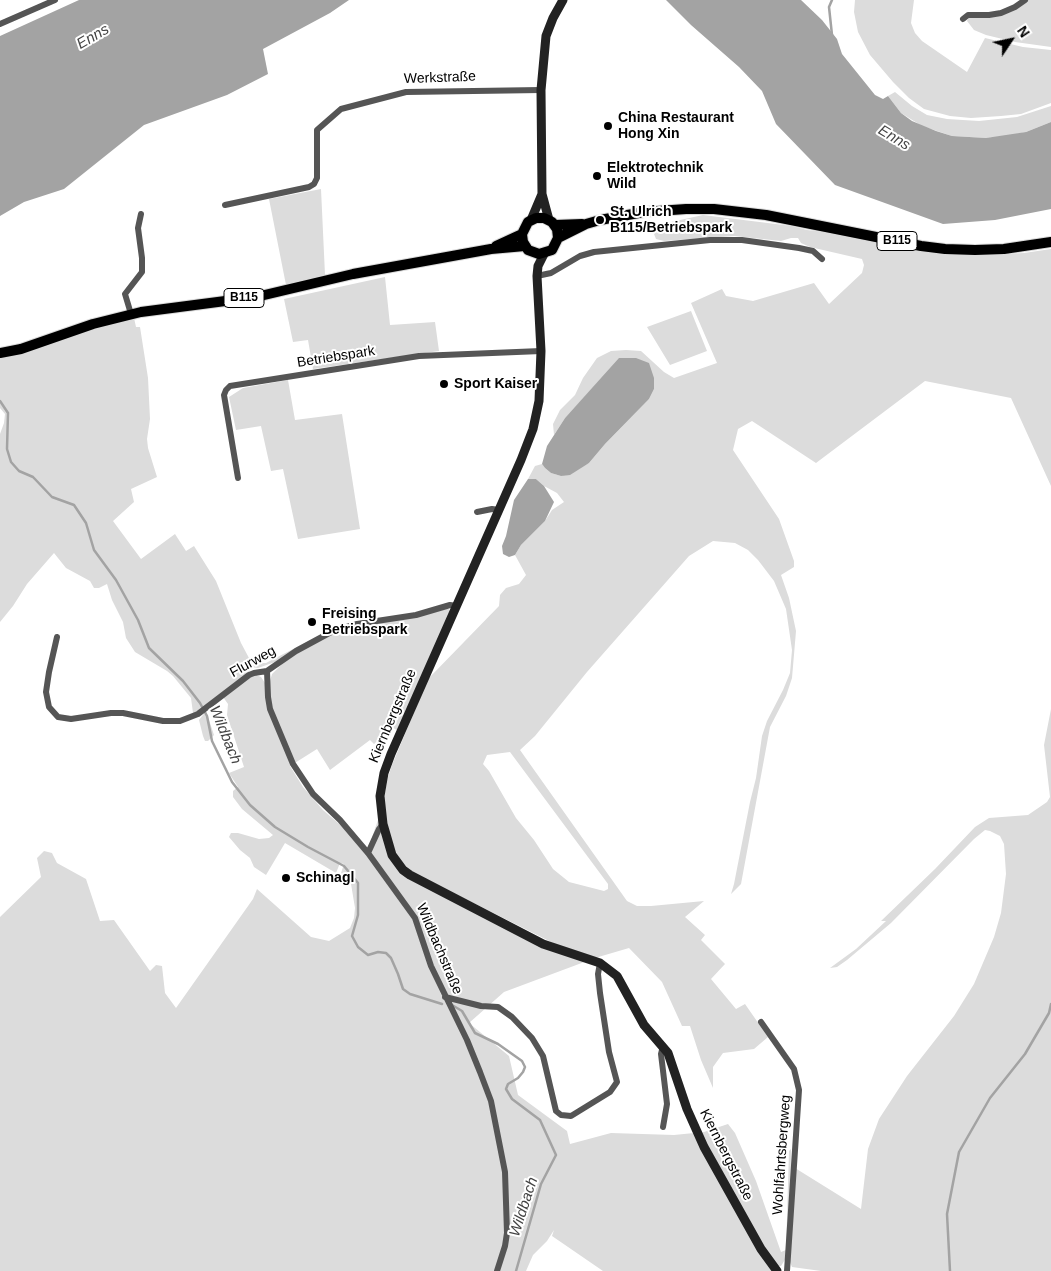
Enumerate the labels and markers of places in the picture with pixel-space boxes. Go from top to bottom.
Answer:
place label: China Restaurant Hong Xin [618,110,734,142]
marker: China Restaurant Hong Xin [602,120,614,132]
place label: Elektrotechnik Wild [607,160,703,192]
marker: Elektrotechnik Wild [591,170,603,182]
place label: St. Ulrich B115/Betriebspark [610,204,732,236]
marker: St. Ulrich B115/Betriebspark [594,214,606,226]
place label: Sport Kaiser [454,376,537,392]
marker: Sport Kaiser [438,378,450,390]
place label: Freising Betriebspark [322,606,408,638]
marker: Freising Betriebspark [306,616,318,628]
place label: Schinagl [296,870,354,886]
marker: Schinagl [280,872,292,884]

